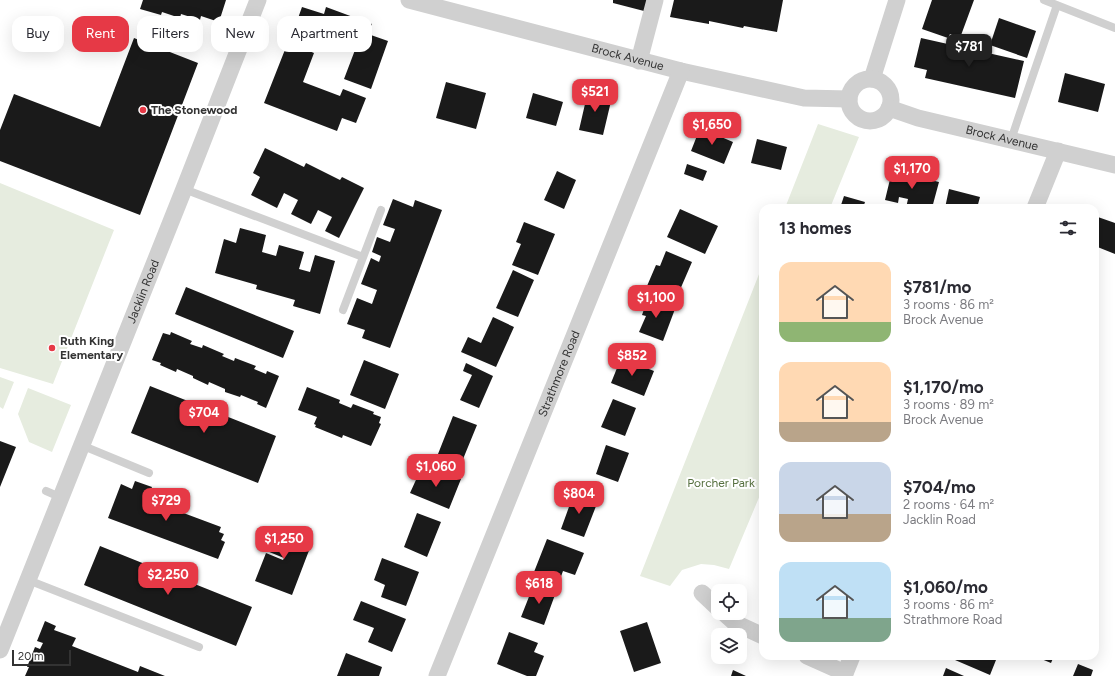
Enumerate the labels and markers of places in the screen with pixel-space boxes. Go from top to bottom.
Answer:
pin: $781 [945,34,993,68]
pin: $521 [571,79,619,113]
place label: The Stonewood [151,103,237,117]
marker: The Stonewood [138,105,148,115]
pin: $1,650 [679,112,745,146]
pin: $1,170 [879,156,945,190]
pin: $1,100 [623,285,689,319]
place label: Ruth King Elementary [60,334,123,362]
marker: Ruth King Elementary [47,343,57,353]
pin: $852 [608,343,656,377]
pin: $704 [180,400,228,434]
pin: $1,060 [403,454,469,488]
pin: $804 [555,481,603,515]
pin: $729 [142,488,190,522]
pin: $1,250 [251,526,317,560]
pin: $2,250 [135,562,201,596]
pin: $618 [515,571,563,605]

